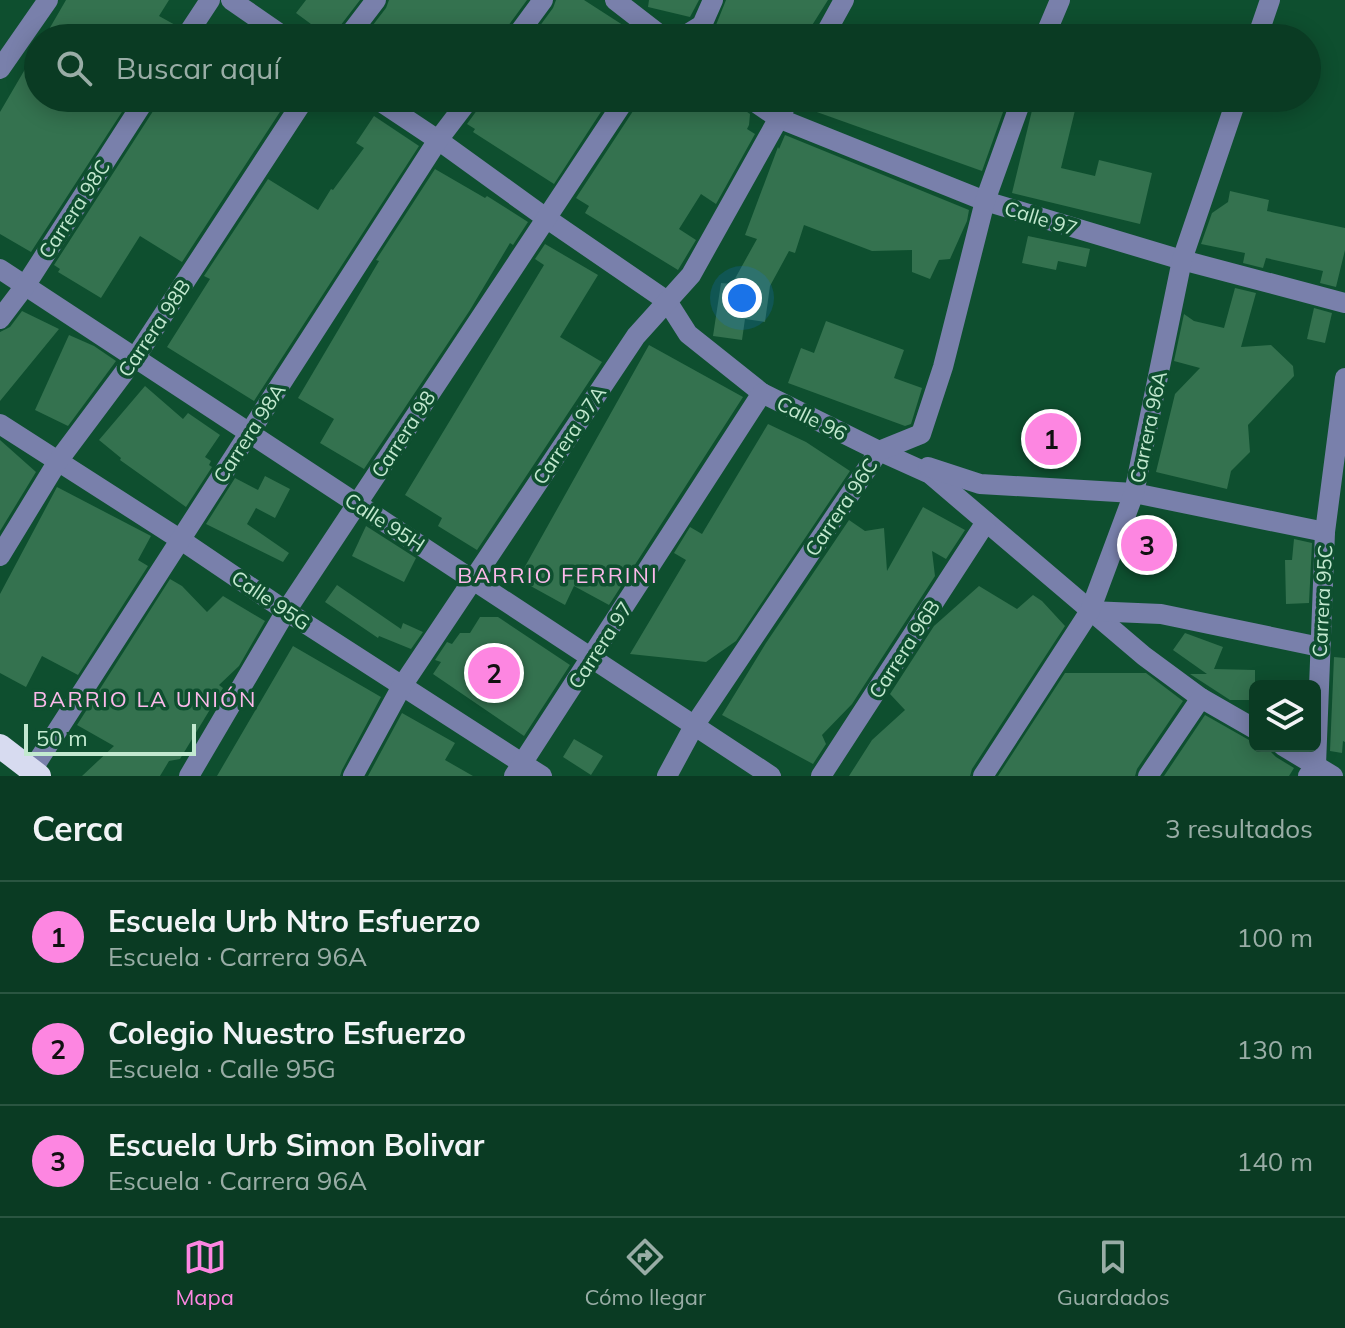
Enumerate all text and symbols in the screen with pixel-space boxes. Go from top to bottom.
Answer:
search box [24,24,1321,112]
icon: search [52,46,96,90]
text: Buscar aquí [116,49,281,87]
street label: Carrera 98C [33,155,115,263]
street label: Calle 97 [1001,195,1081,241]
street label: Carrera 98B [112,274,196,382]
your location [722,278,762,318]
street label: Carrera 96A [1124,369,1172,485]
street label: Carrera 98A [208,378,291,487]
street label: Carrera 97A [527,381,611,489]
street label: Carrera 98 [366,386,440,482]
street label: Calle 96 [773,390,851,446]
pin: 1 [1025,409,1077,469]
street label: Carrera 96C [799,453,883,561]
street label: Calle 95H [340,487,430,557]
pin: 3 [1121,515,1173,575]
street label: Carrera 95C [1307,544,1337,658]
district label: BARRIO FERRINI [457,561,659,589]
street label: Calle 95G [227,565,315,635]
street label: Carrera 96B [863,595,945,703]
street label: Carrera 97 [563,597,637,693]
pin: 2 [468,643,520,703]
map controls [1249,680,1321,752]
button: layers [1249,680,1321,752]
district label: BARRIO LA UNIÓN [33,685,257,713]
scale bar [24,720,196,756]
text: 50 m [36,724,87,752]
text: Cerca [32,807,124,850]
text: 3 resultados [1165,812,1313,845]
text: Escuela Urb Ntro Esfuerzo [108,902,480,940]
text: 1 [50,921,66,954]
text: 100 m [1237,921,1313,954]
text: Escuela · Carrera 96A [108,940,367,973]
text: Colegio Nuestro Esfuerzo [108,1014,466,1052]
text: 2 [50,1033,66,1066]
text: 130 m [1237,1033,1313,1066]
text: Escuela · Calle 95G [108,1052,336,1085]
text: Escuela Urb Simon Bolivar [108,1126,484,1164]
text: 3 [50,1145,66,1178]
text: 140 m [1237,1145,1313,1178]
text: Escuela · Carrera 96A [108,1164,367,1197]
tab: Mapa [175,1235,234,1311]
tab: Cómo llegar [585,1235,706,1311]
tab: Guardados [1057,1235,1170,1311]

